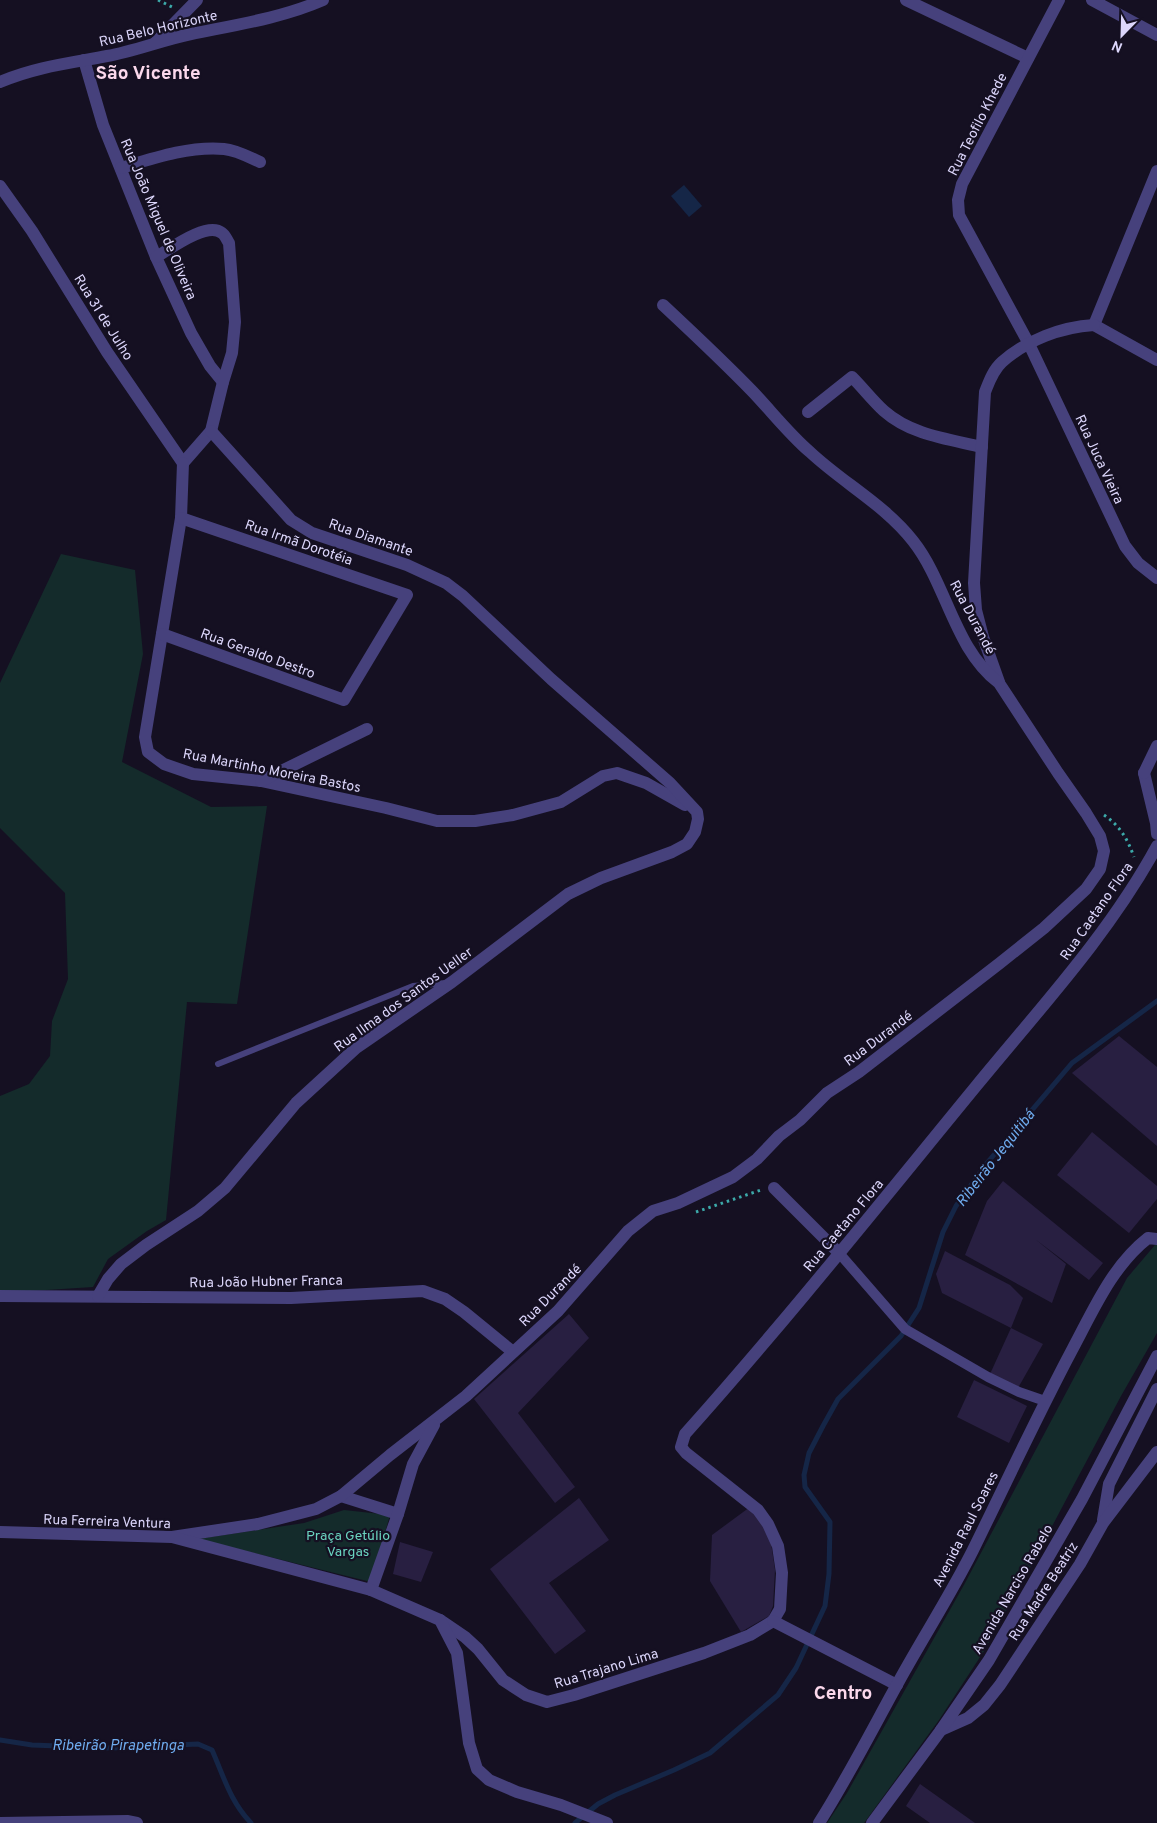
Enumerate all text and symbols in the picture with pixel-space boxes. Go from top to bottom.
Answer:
street label: Rua Belo Horizonte [98,8,219,51]
north arrow [1097,10,1147,60]
text: N [1110,36,1125,55]
district label: São Vicente [95,62,201,86]
street label: Rua Teofilo Khede [945,70,1012,179]
street label: Rua João Miguel de Oliveira [116,136,199,303]
street label: Rua 31 de Julho [69,272,136,364]
street label: Rua Juca Vieira [1071,412,1127,507]
street label: Rua Diamante [326,516,415,561]
street label: Rua Irmã Dorotéia [242,517,355,570]
street label: Rua Durandé [945,578,998,658]
street label: Rua Geraldo Destro [198,626,317,683]
street label: Rua Martinho Moreira Bastos [181,746,362,797]
street label: Rua Caetano Flora [1057,860,1137,964]
street label: Rua Ilma dos Santos Ueller [331,944,477,1056]
street label: Rua Durandé [841,1008,917,1071]
water label: Ribeirão Jequitibá [952,1106,1041,1211]
street label: Rua Caetano Flora [801,1176,888,1276]
street label: Rua Durandé [516,1261,586,1331]
street label: Rua João Hubner Franca [189,1273,343,1292]
street label: Avenida Raul Soares [930,1469,1003,1590]
street label: Rua Ferreira Ventura [43,1512,171,1533]
street label: Avenida Narciso Rabelo [969,1522,1058,1658]
park label: Praça Getúlio Vargas [306,1528,390,1561]
street label: Rua Madre Beatriz [1006,1539,1083,1644]
street label: Rua Trajano Lima [552,1646,661,1693]
district label: Centro [814,1682,872,1706]
water label: Ribeirão Pirapetinga [52,1737,184,1756]

